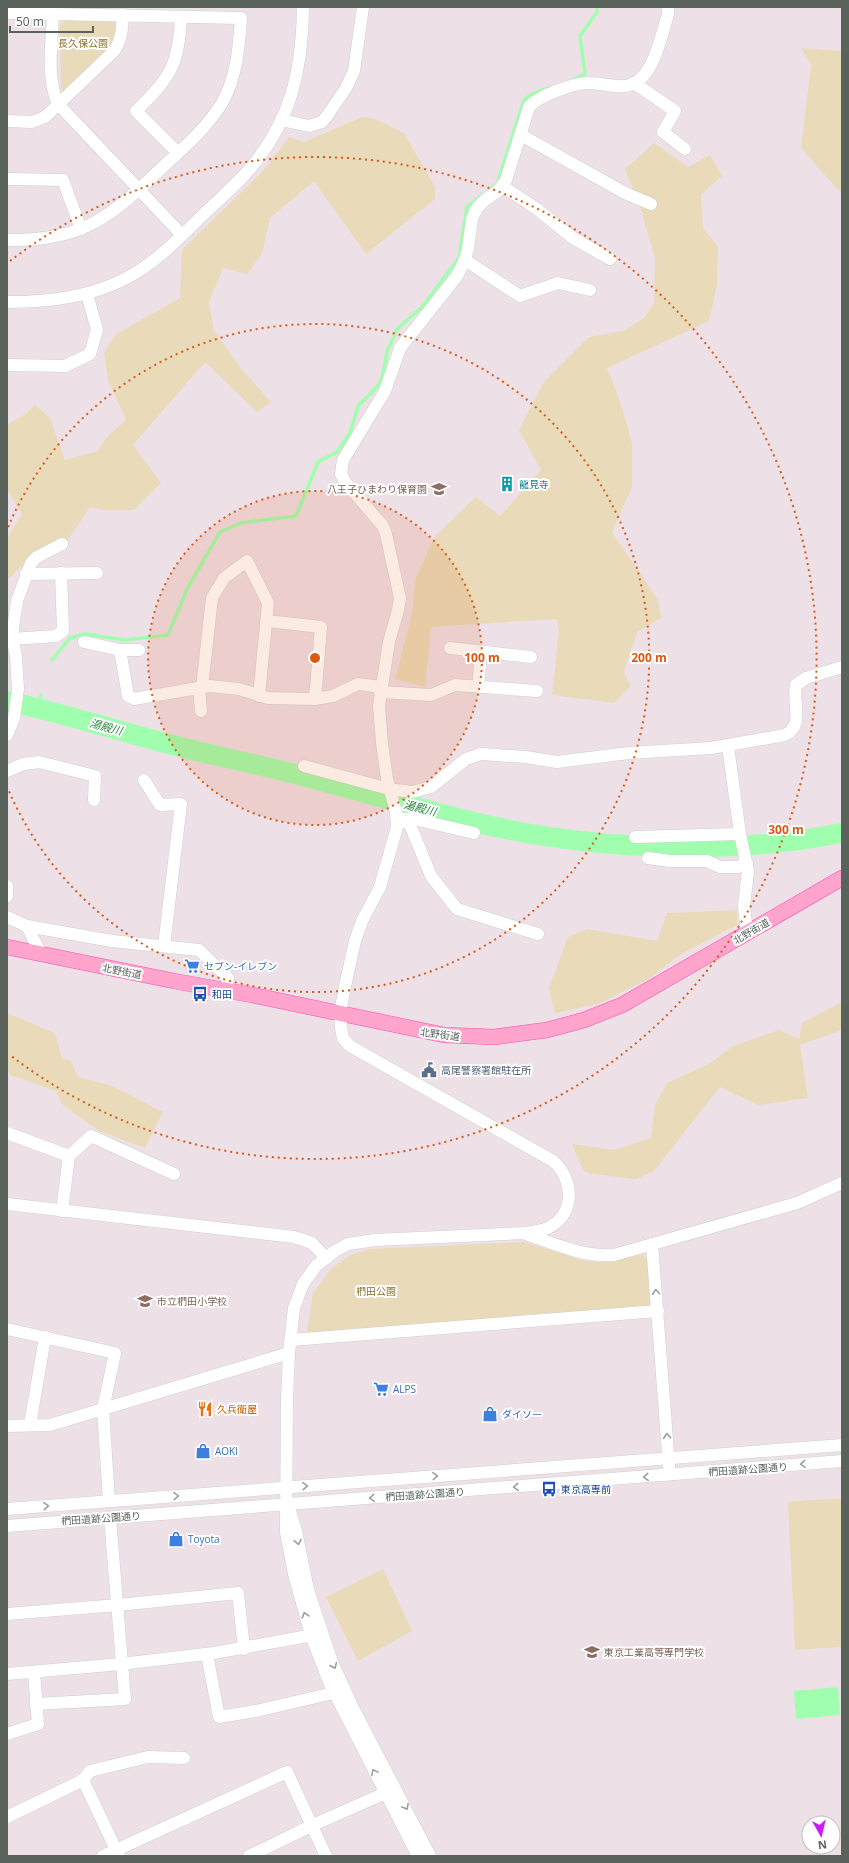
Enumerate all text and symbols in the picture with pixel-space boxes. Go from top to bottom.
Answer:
scale bar [10,8,93,34]
text: 50 m [16,13,44,30]
park label: 長久保公園 [58,36,108,50]
building icon: 龍見寺 [498,475,516,493]
place label: 龍見寺 [519,477,549,491]
school or university icon: 八王子ひまわり保育園 [430,480,448,498]
place label: 八王子ひまわり保育園 [327,482,427,496]
text: 100 m [464,649,500,666]
text: 200 m [631,649,667,666]
centre of rings [308,651,322,665]
water label: 湯殿川 [88,715,125,738]
water label: 湯殿川 [402,796,439,819]
text: 300 m [768,821,804,838]
street label: 北野街道 [730,915,772,947]
supermarket icon: セブン-イレブン [183,957,201,975]
place label: セブン-イレブン [204,959,277,973]
street label: 北野街道 [101,960,143,982]
bus stop icon: 和田 [191,985,209,1003]
place label: 和田 [212,987,232,1001]
street label: 北野街道 [419,1025,461,1043]
public building icon: 高尾警察署館駐在所 [420,1061,438,1079]
place label: 高尾警察署館駐在所 [441,1063,531,1077]
park label: 椚田公園 [356,1284,396,1298]
one-way arrow [652,1289,661,1295]
school or university icon: 市立椚田小学校 [136,1292,154,1310]
place label: 市立椚田小学校 [157,1294,227,1308]
supermarket icon: ALPS [372,1380,390,1398]
place label: ALPS [393,1382,416,1396]
restaurant icon: 久兵衛屋 [196,1400,214,1418]
place label: 久兵衛屋 [217,1402,257,1416]
shop icon: ダイソー [481,1405,499,1423]
place label: ダイソー [502,1407,542,1421]
one-way arrow [663,1433,672,1439]
shop icon: AOKI [194,1442,212,1460]
place label: AOKI [215,1444,238,1458]
street label: 椚田遺跡公園通り [708,1459,788,1479]
one-way arrow [800,1460,806,1469]
one-way arrow [432,1472,438,1481]
one-way arrow [643,1472,649,1481]
bus stop icon: 東京高専前 [540,1480,558,1498]
one-way arrow [302,1482,308,1491]
one-way arrow [513,1482,519,1491]
place label: 東京高専前 [561,1482,611,1496]
street label: 椚田遺跡公園通り [385,1484,465,1504]
one-way arrow [172,1492,179,1501]
one-way arrow [369,1493,375,1502]
one-way arrow [43,1501,49,1510]
street label: 椚田遺跡公園通り [61,1508,141,1528]
shop icon: Toyota [167,1530,185,1548]
place label: Toyota [188,1532,220,1546]
one-way arrow [294,1539,302,1545]
one-way arrow [301,1611,310,1618]
school or university icon: 東京工業高等専門学校 [583,1643,601,1661]
place label: 東京工業高等専門学校 [604,1645,704,1659]
one-way arrow [329,1662,337,1670]
one-way arrow [372,1768,379,1776]
one-way arrow [401,1803,408,1810]
north arrow [801,1815,841,1855]
text: N [817,1837,828,1853]

